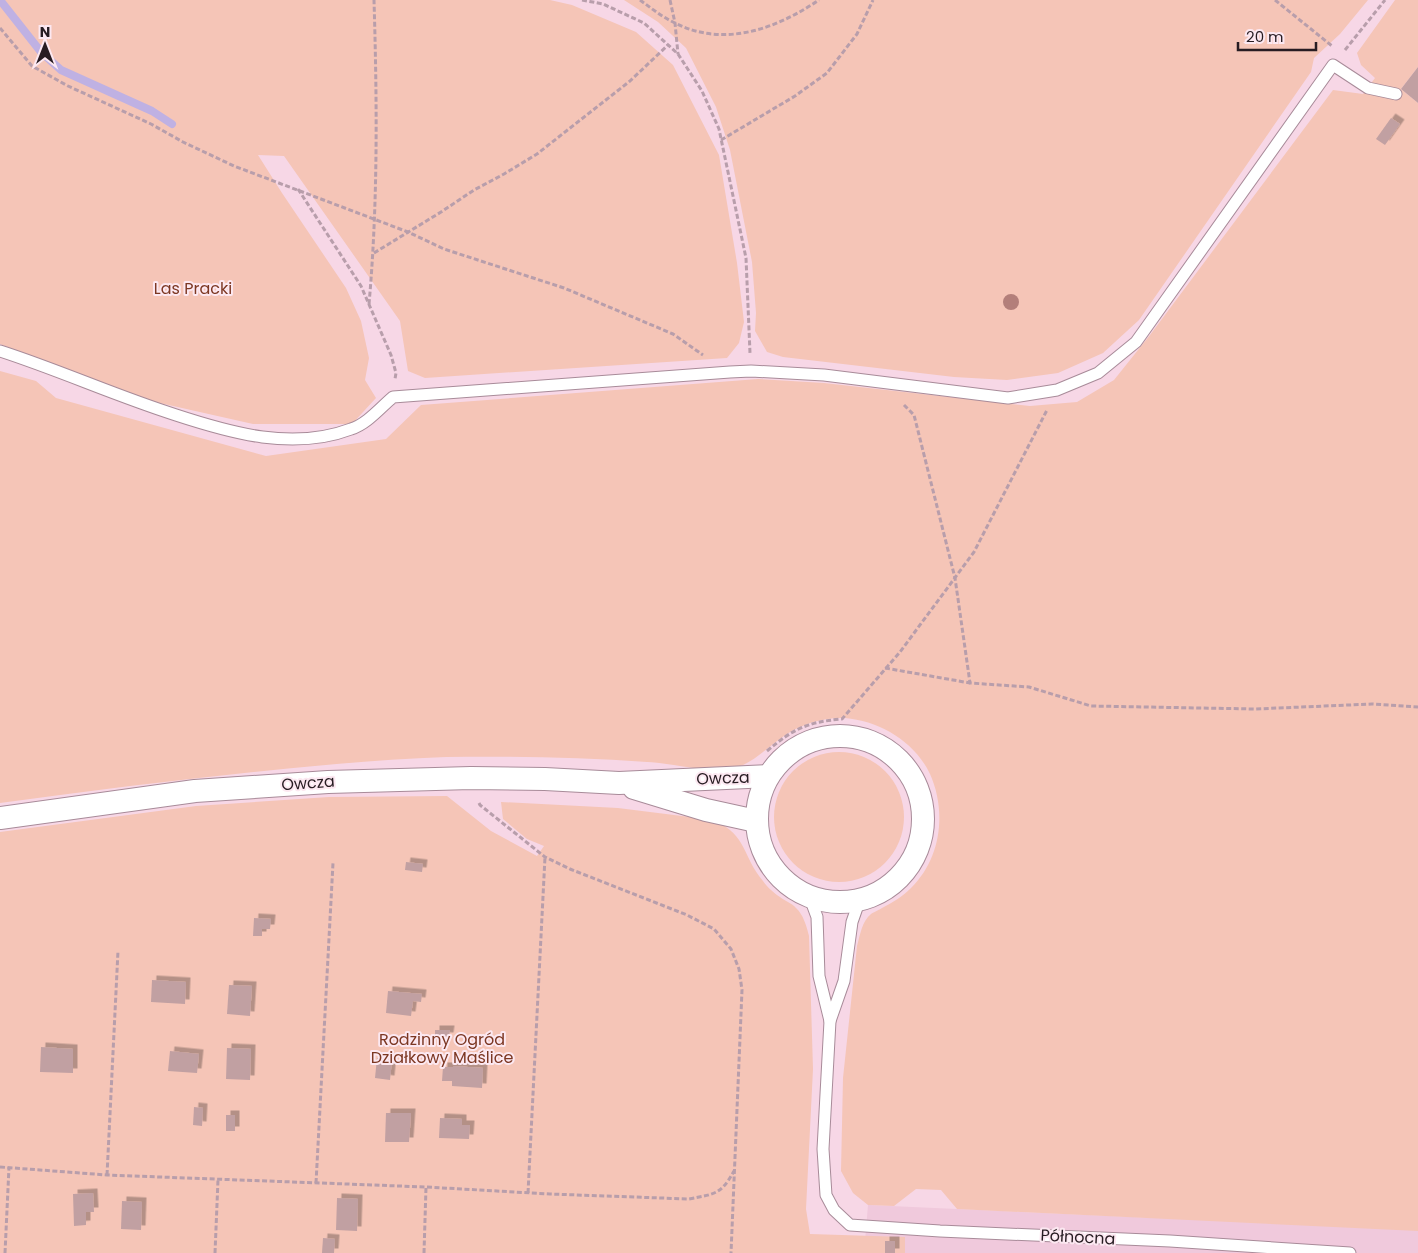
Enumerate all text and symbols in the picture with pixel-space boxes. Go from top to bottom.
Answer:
north arrow [20,20,70,70]
scale bar [1238,20,1316,52]
text: N [40,22,50,42]
text: 20 m [1246,26,1284,47]
park label: Las Pracki [154,277,232,300]
street label: Owcza [696,766,750,790]
street label: Owcza [281,770,335,796]
park label: Rodzinny Ogród Działkowy Maślice [371,1028,513,1069]
street label: Północna [1040,1224,1116,1250]

